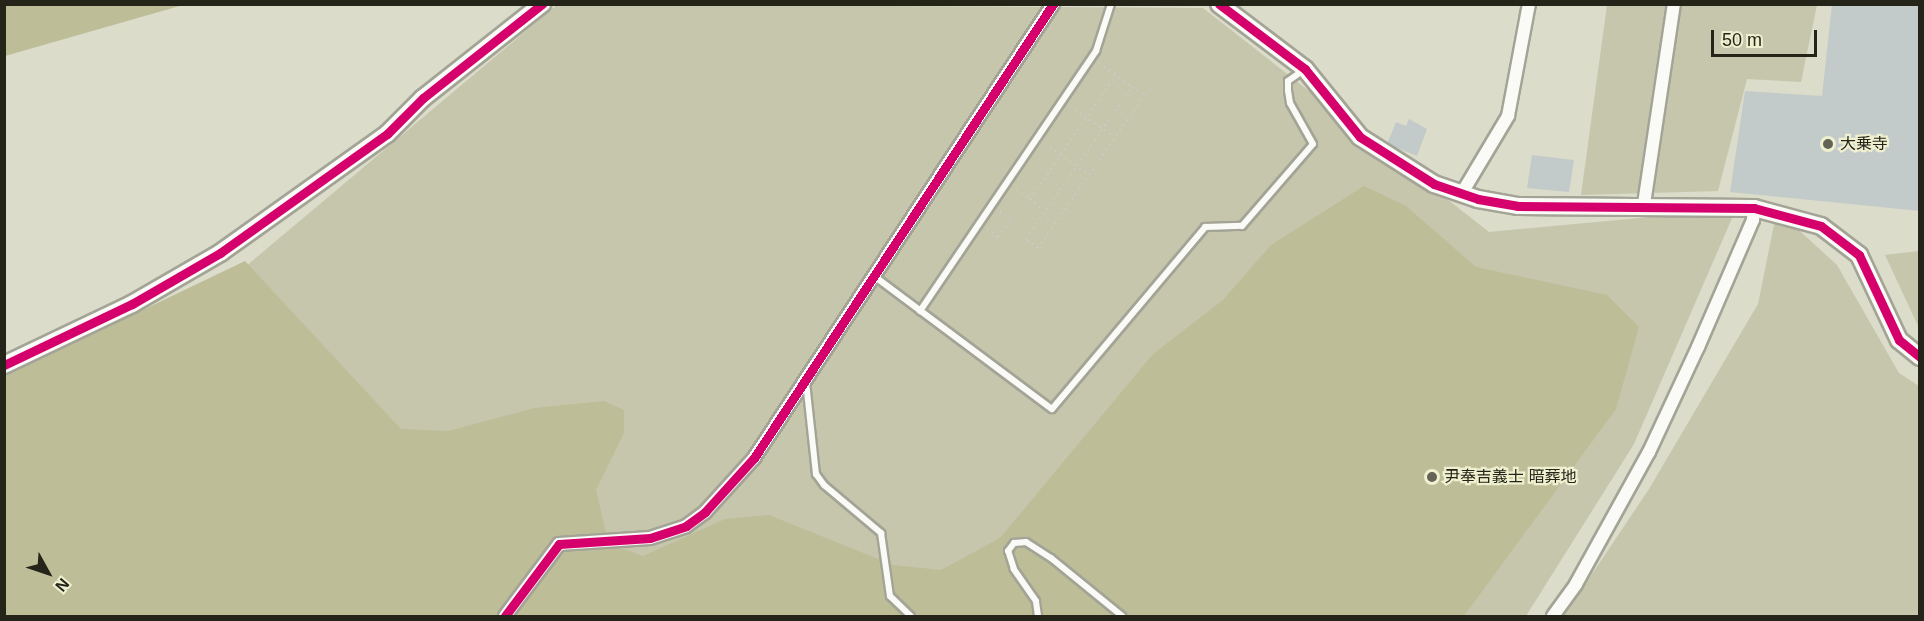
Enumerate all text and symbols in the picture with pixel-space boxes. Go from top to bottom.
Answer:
scale bar [1714,18,1820,56]
text: 50 m [1722,30,1762,50]
place label: 大乗寺 [1840,134,1888,154]
marker: 大乗寺 [1821,137,1835,151]
place label: 尹奉吉義士 暗葬地 [1444,467,1576,487]
marker: 尹奉吉義士 暗葬地 [1425,470,1439,484]
north arrow [18,543,78,603]
text: N [52,575,72,595]

